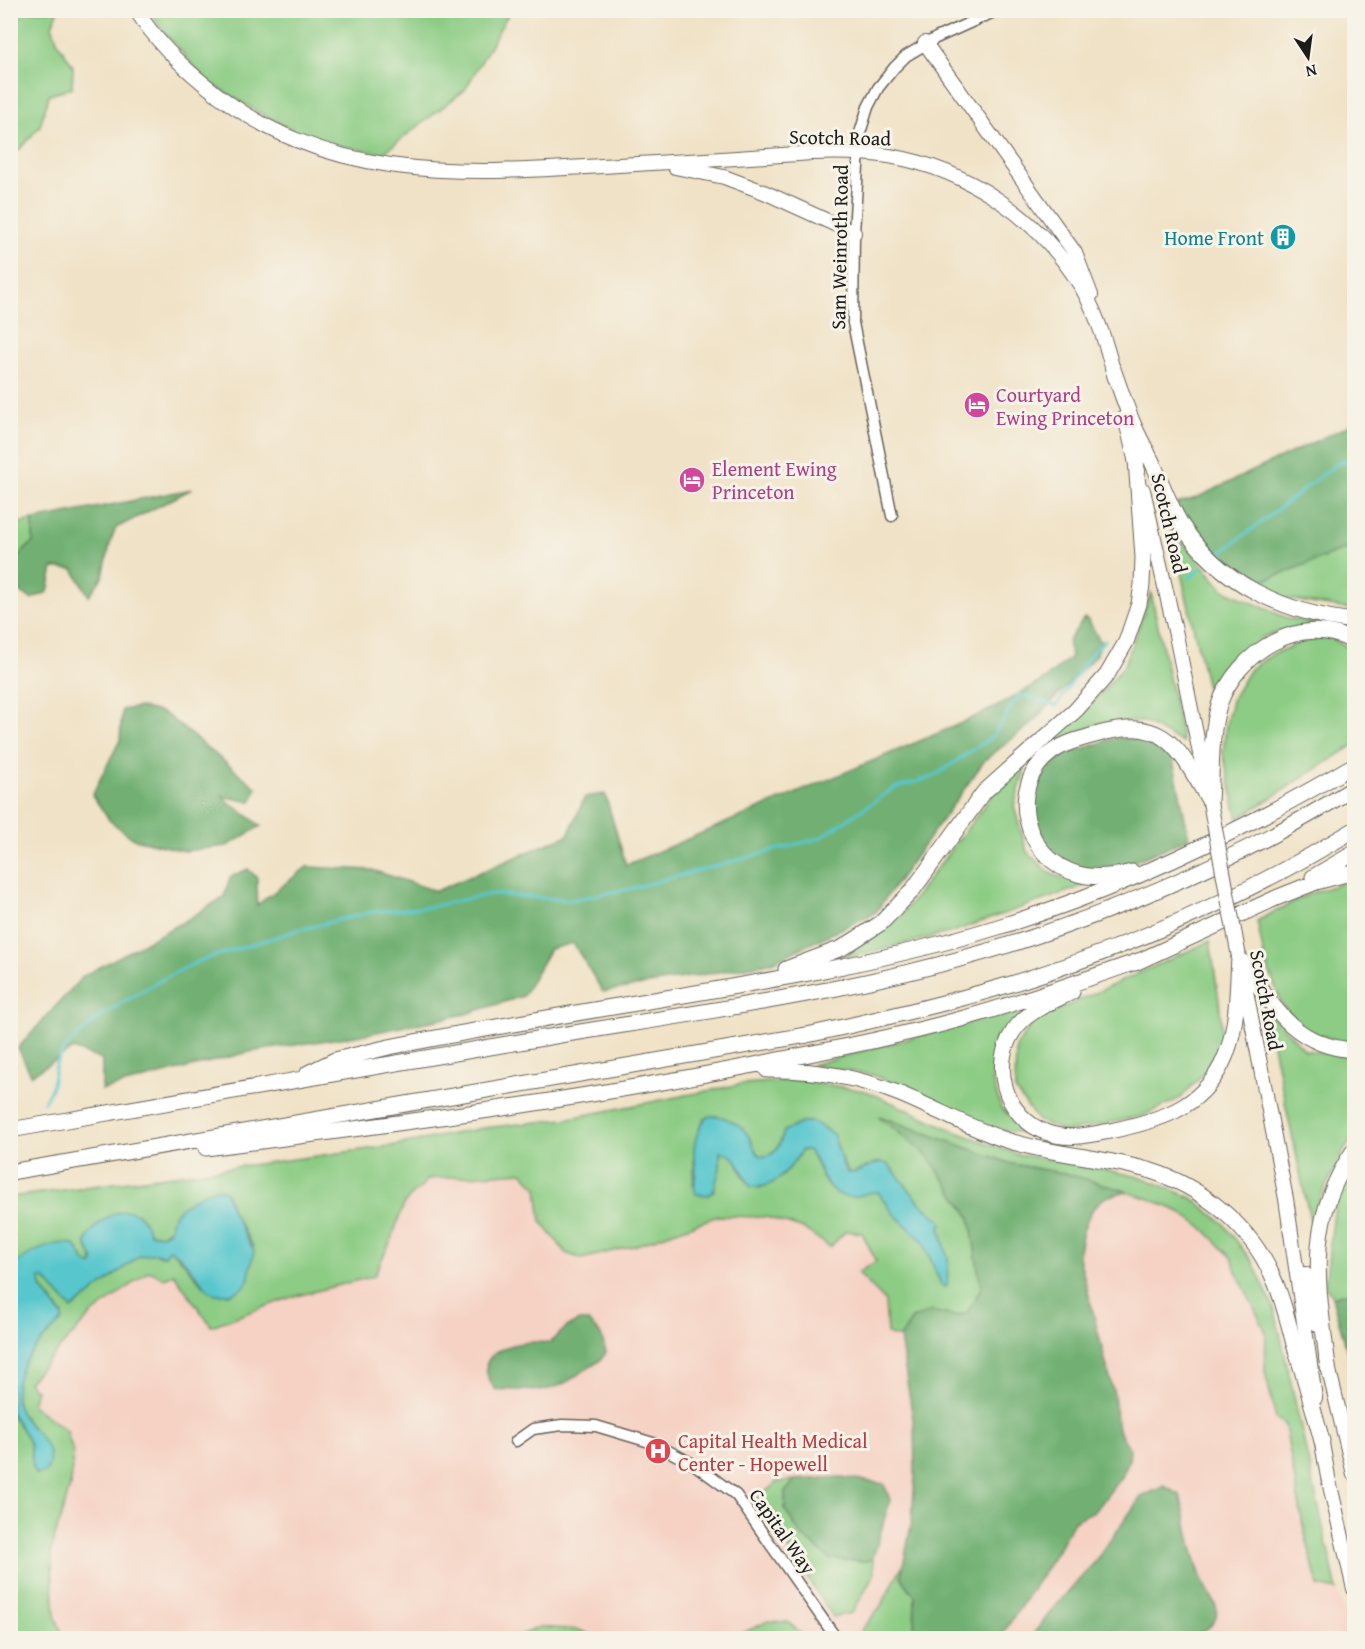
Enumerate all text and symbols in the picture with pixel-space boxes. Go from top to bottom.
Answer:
north arrow [1278,27,1338,87]
text: N [1303,59,1319,85]
street label: Scotch Road [789,122,892,152]
street label: Sam Weinroth Road [823,164,855,330]
building icon: Home Front [1268,222,1298,252]
place label: Home Front [1164,223,1264,252]
place label: Courtyard Ewing Princeton [996,380,1134,432]
hotel icon: Courtyard Ewing Princeton [962,390,992,420]
place label: Element Ewing Princeton [712,454,837,506]
hotel icon: Element Ewing Princeton [677,465,707,495]
street label: Scotch Road [1144,470,1196,576]
street label: Scotch Road [1243,947,1291,1053]
place label: Capital Health Medical Center - Hopewell [678,1426,868,1478]
hospital icon: Capital Health Medical Center - Hopewell [643,1436,673,1466]
street label: Capital Way [743,1482,823,1580]

